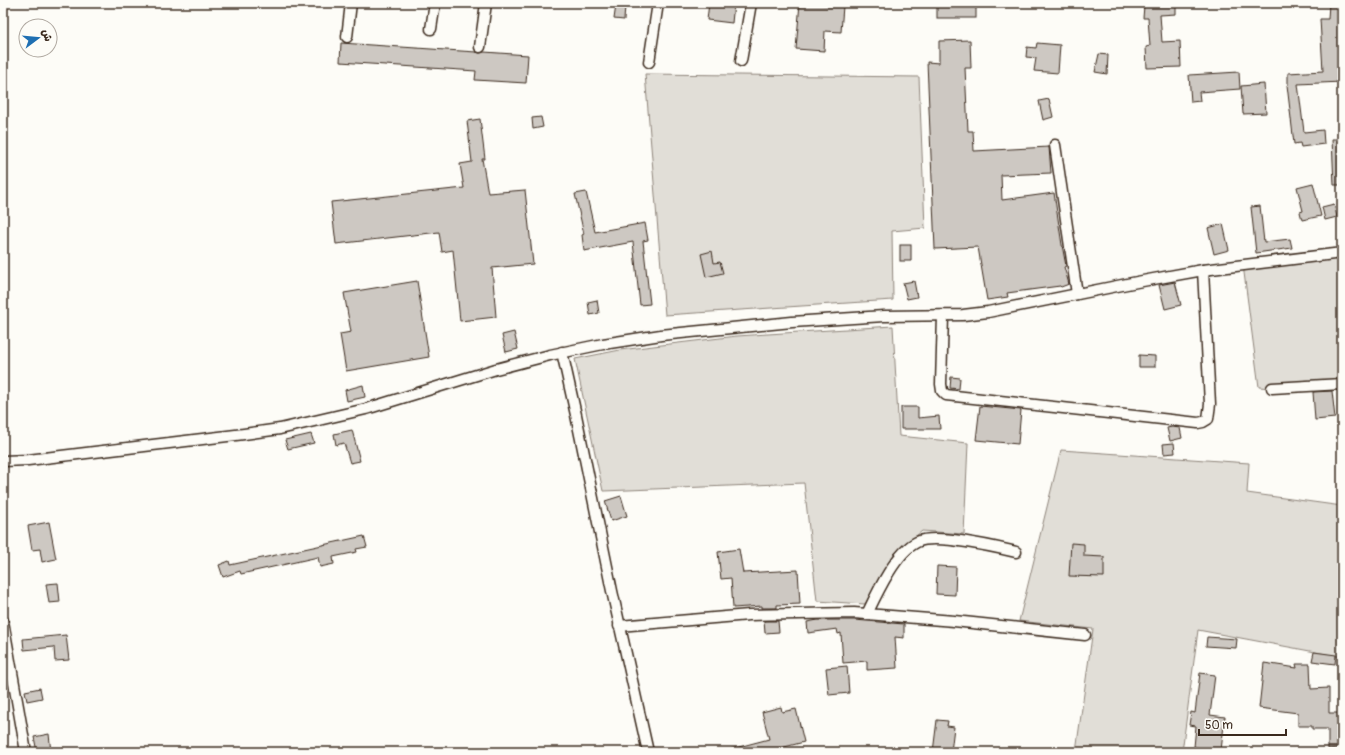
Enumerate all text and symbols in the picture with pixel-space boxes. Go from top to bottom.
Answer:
north arrow [18,18,58,58]
text: ش [39,28,55,43]
scale bar [1199,711,1286,737]
text: 50 m [1205,718,1233,733]

